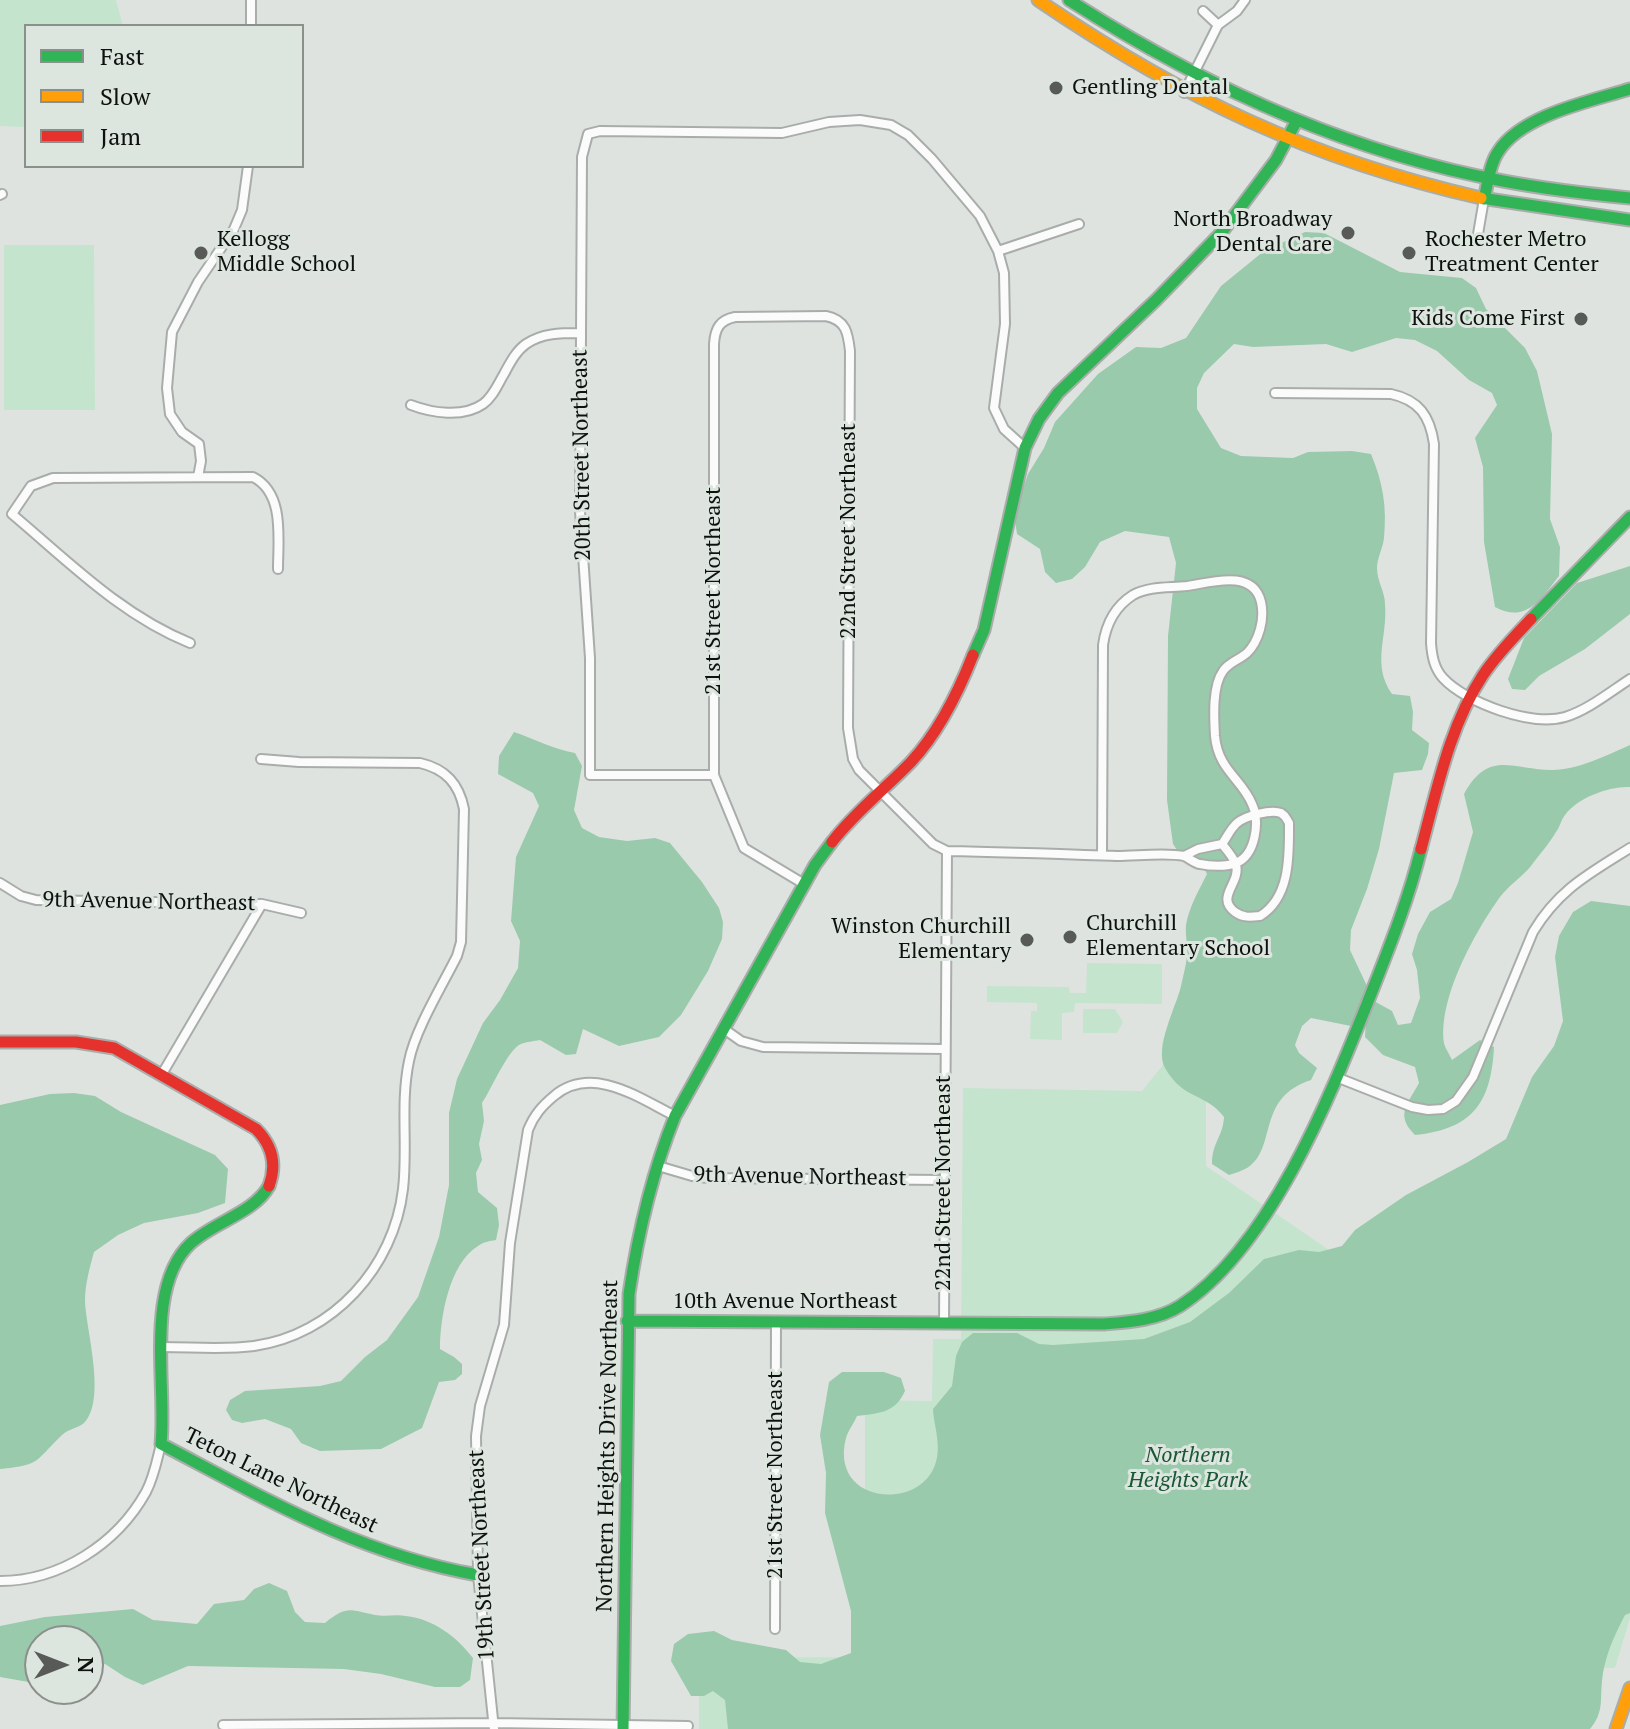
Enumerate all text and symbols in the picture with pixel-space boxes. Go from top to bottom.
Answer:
legend [24,24,304,168]
text: Fast [100,40,144,72]
place label: Gentling Dental [1072,75,1228,101]
marker: Gentling Dental [1047,79,1065,97]
text: Slow [100,80,151,112]
text: Jam [100,120,141,152]
place label: North Broadway Dental Care [1173,207,1332,258]
marker: North Broadway Dental Care [1339,224,1357,242]
place label: Kellogg Middle School [217,227,356,278]
place label: Rochester Metro Treatment Center [1425,227,1599,278]
marker: Kellogg Middle School [192,244,210,262]
marker: Rochester Metro Treatment Center [1400,244,1418,262]
place label: Kids Come First [1411,306,1565,332]
marker: Kids Come First [1572,310,1590,328]
street label: 20th Street Northeast [567,349,597,561]
street label: 22nd Street Northeast [836,423,862,639]
street label: 21st Street Northeast [701,487,727,695]
street label: 9th Avenue Northeast [42,887,256,917]
place label: Churchill Elementary School [1086,911,1270,962]
place label: Winston Churchill Elementary [831,914,1011,966]
marker: Churchill Elementary School [1061,928,1079,946]
marker: Winston Churchill Elementary [1018,931,1036,949]
street label: 22nd Street Northeast [931,1075,957,1291]
street label: 9th Avenue Northeast [693,1162,907,1192]
street label: Northern Heights Drive Northeast [592,1280,624,1612]
street label: 10th Avenue Northeast [673,1289,897,1315]
street label: 21st Street Northeast [763,1371,789,1579]
street label: Teton Lane Northeast [180,1423,382,1539]
park label: Northern Heights Park [1128,1443,1248,1494]
street label: 19th Street Northeast [463,1449,501,1661]
north arrow [24,1625,104,1705]
text: N [72,1657,101,1673]

